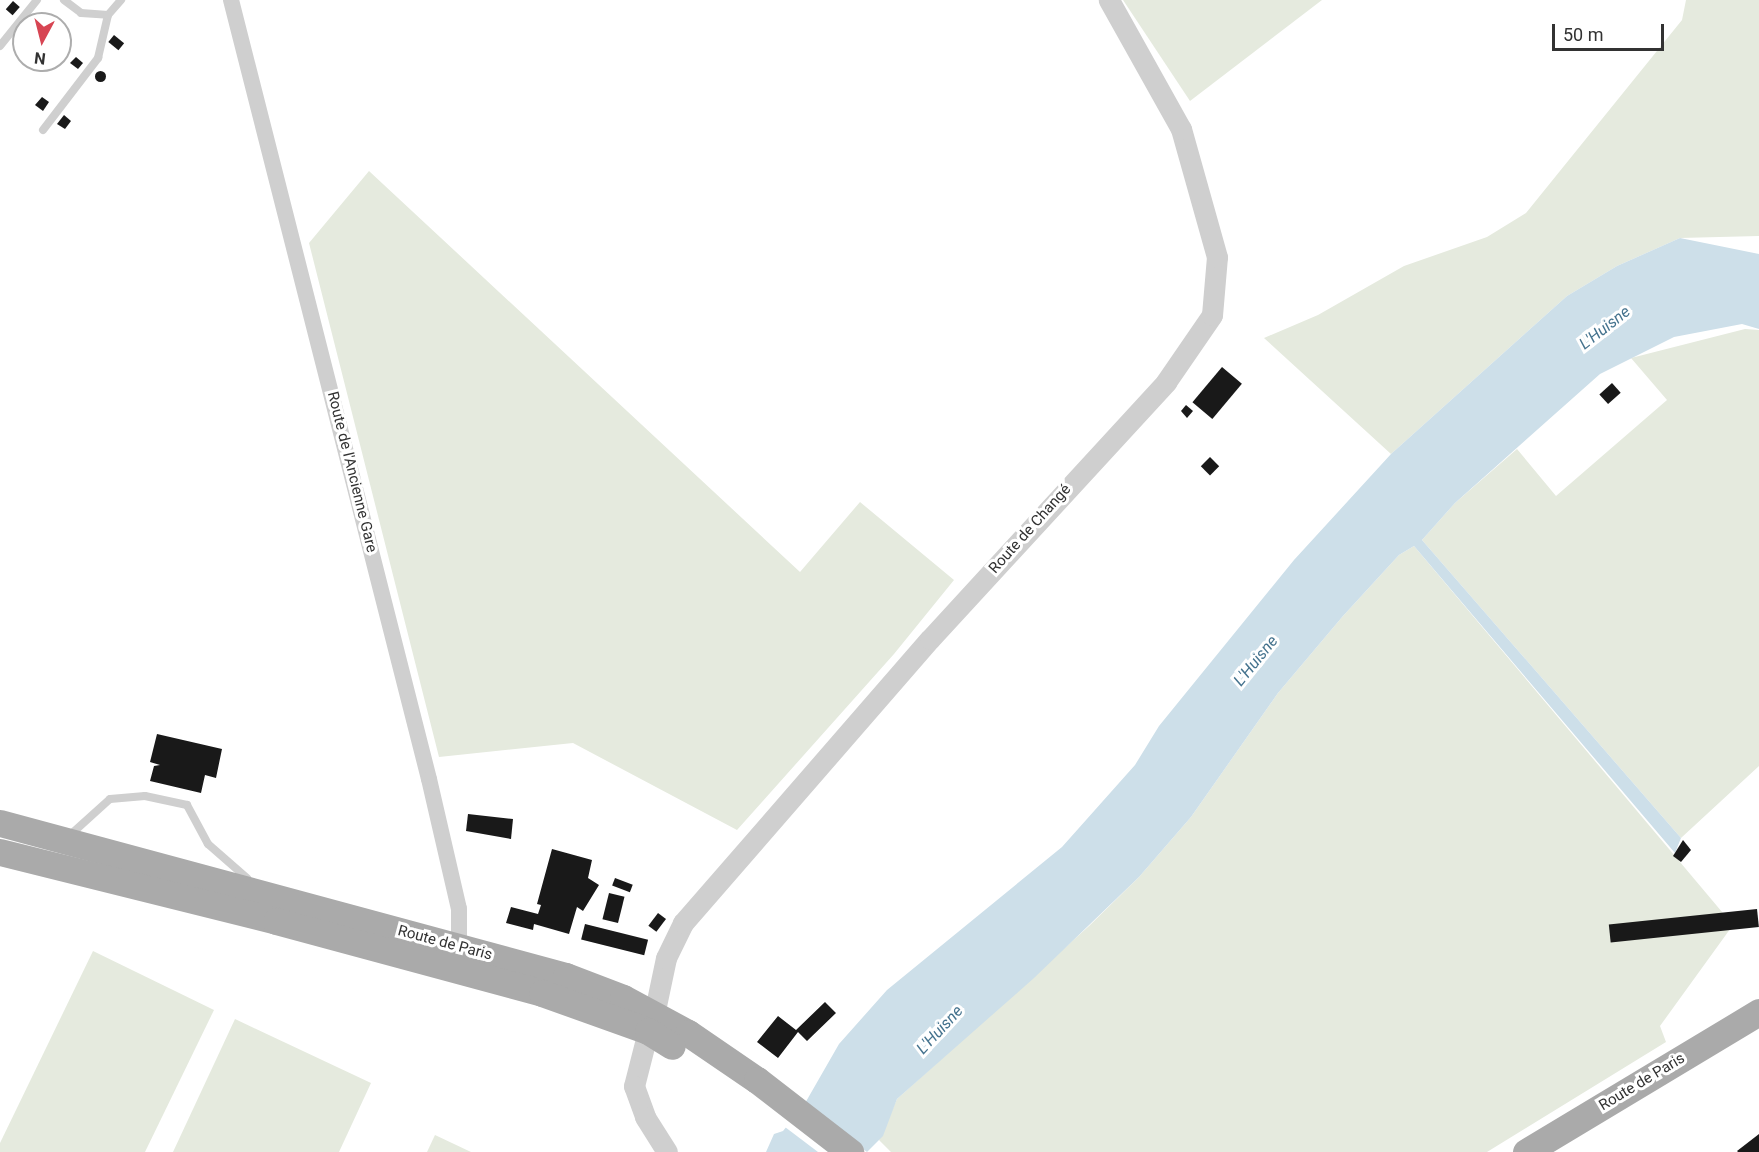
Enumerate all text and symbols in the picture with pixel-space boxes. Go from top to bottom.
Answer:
north arrow [12,12,72,72]
scale bar [1555,12,1668,50]
text: 50 m [1563,24,1603,45]
text: N [33,48,47,68]
water label: L'Huisne [1576,302,1634,354]
street label: Route de l'Ancienne Gare [323,390,381,554]
street label: Route de Changé [985,481,1075,577]
water label: L'Huisne [1230,632,1282,690]
street label: Route de Paris [396,922,494,964]
water label: L'Huisne [913,1002,967,1058]
street label: Route de Paris [1596,1049,1688,1115]

